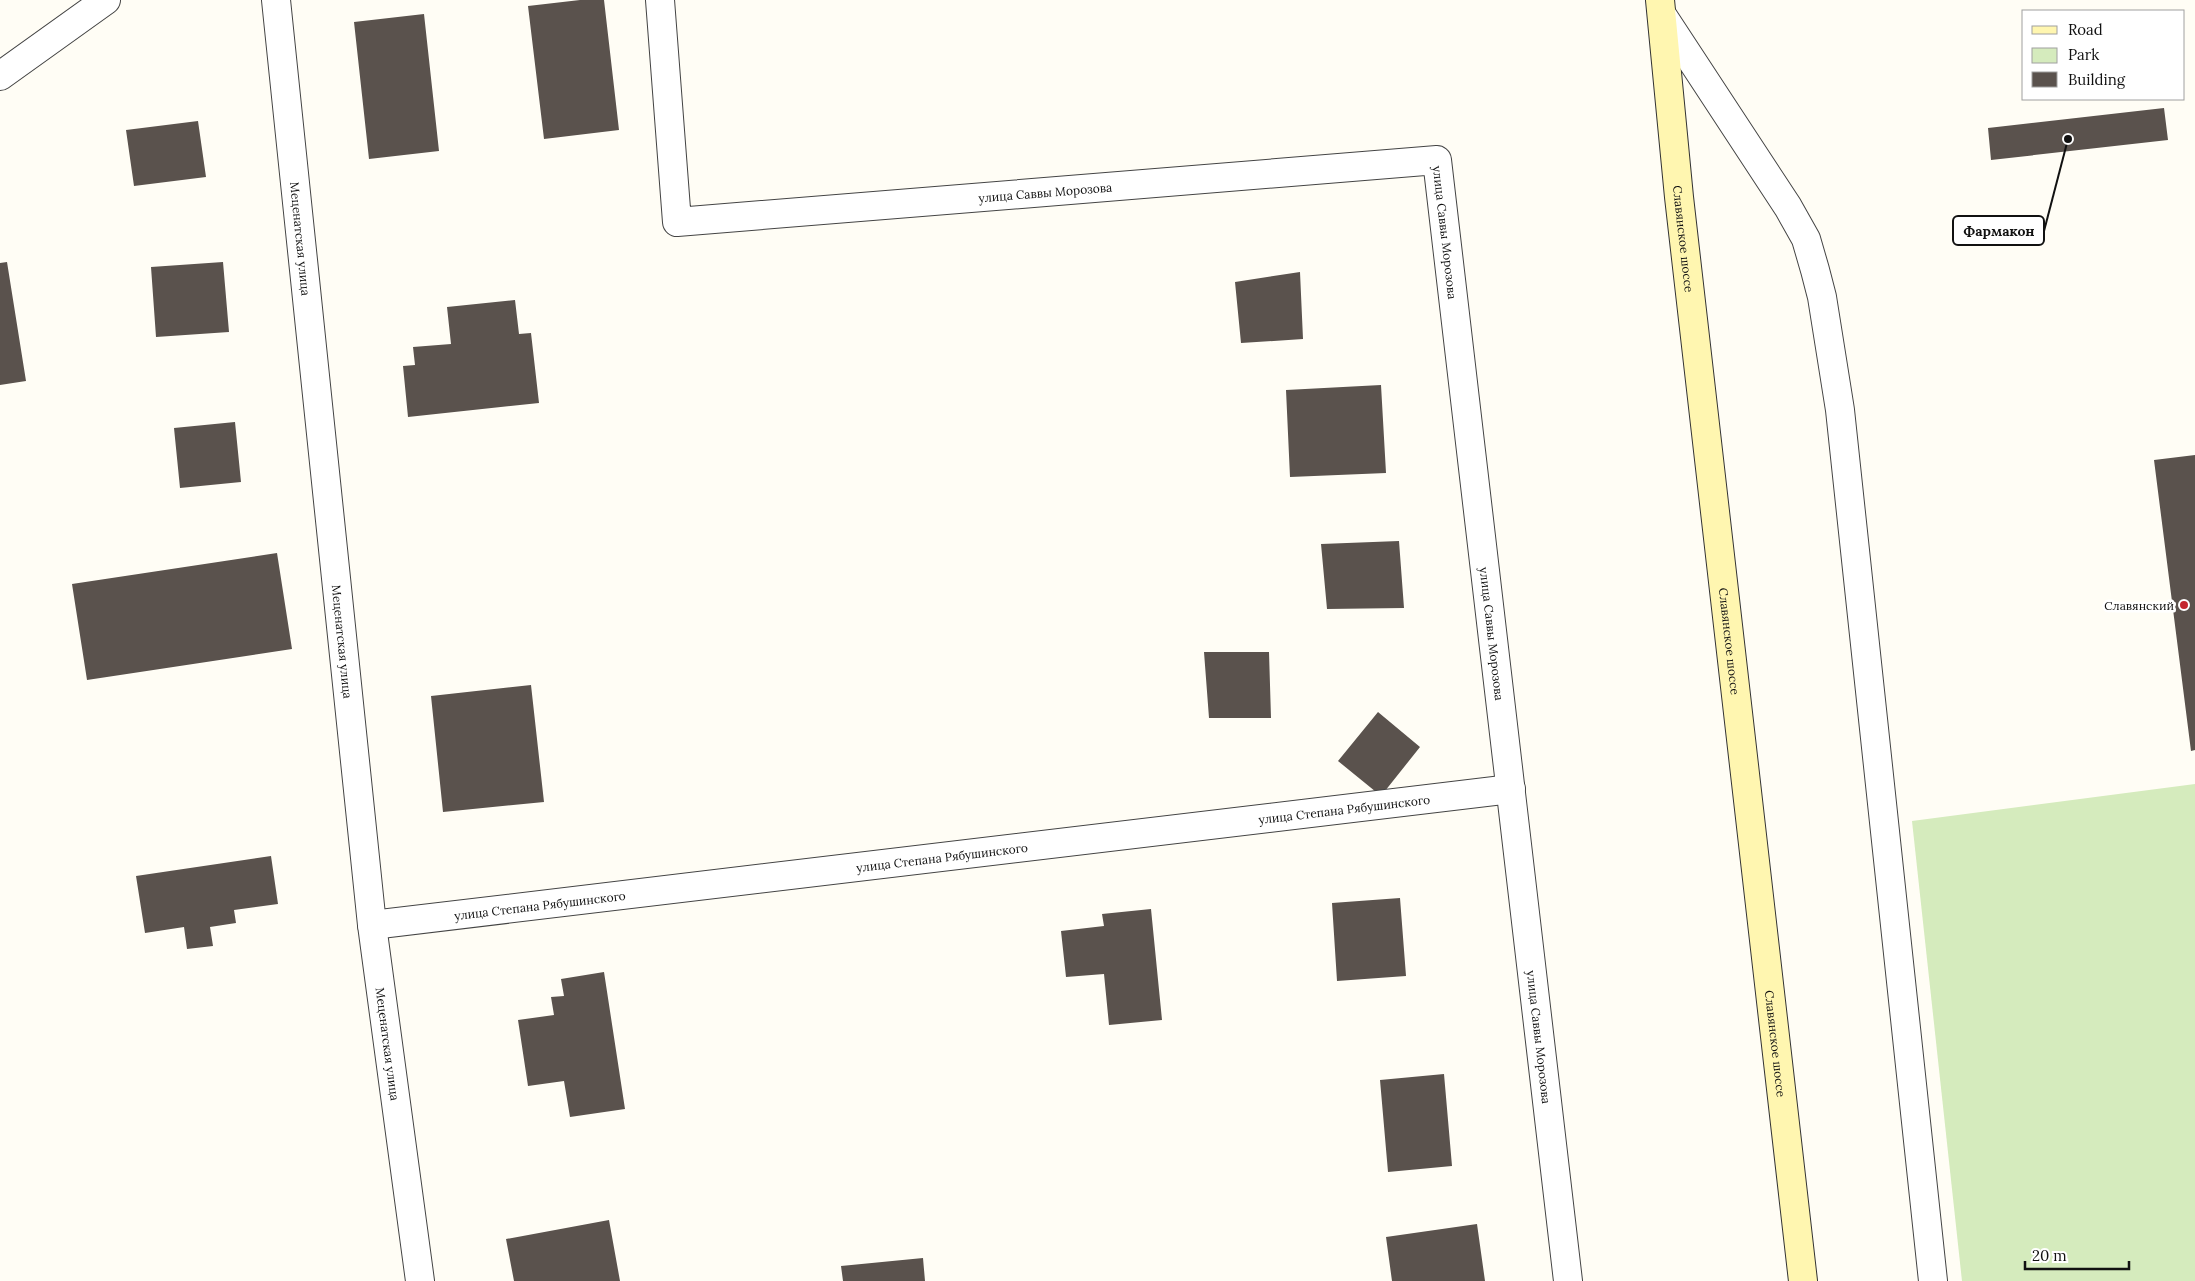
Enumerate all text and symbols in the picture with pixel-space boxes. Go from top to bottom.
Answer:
legend [2022,10,2185,100]
text: Road [2068,20,2103,39]
text: Park [2068,45,2099,64]
text: Building [2068,70,2126,89]
street label: улица Саввы Морозова [1430,165,1461,300]
street label: улица Саввы Морозова [978,179,1113,205]
street label: Меценатская улица [287,181,314,296]
street label: Славянское шоссе [1670,185,1697,294]
callout: Фармакон [1953,216,2044,245]
text: Фармакон [1963,222,2035,240]
street label: улица Саввы Морозова [1477,566,1508,701]
street label: Меценатская улица [329,584,356,699]
street label: Славянское шоссе [1716,587,1743,696]
place label: Славянский [2104,598,2174,613]
marker: Славянский [2178,599,2190,611]
street label: улица Степана Рябушинского [1257,791,1431,827]
street label: улица Степана Рябушинского [855,839,1029,875]
street label: улица Степана Рябушинского [453,887,626,923]
street label: улица Саввы Морозова [1524,969,1555,1104]
street label: Меценатская улица [373,986,403,1102]
street label: Славянское шоссе [1762,989,1789,1098]
scale bar [2025,1238,2129,1270]
text: 20 m [2032,1246,2067,1265]

